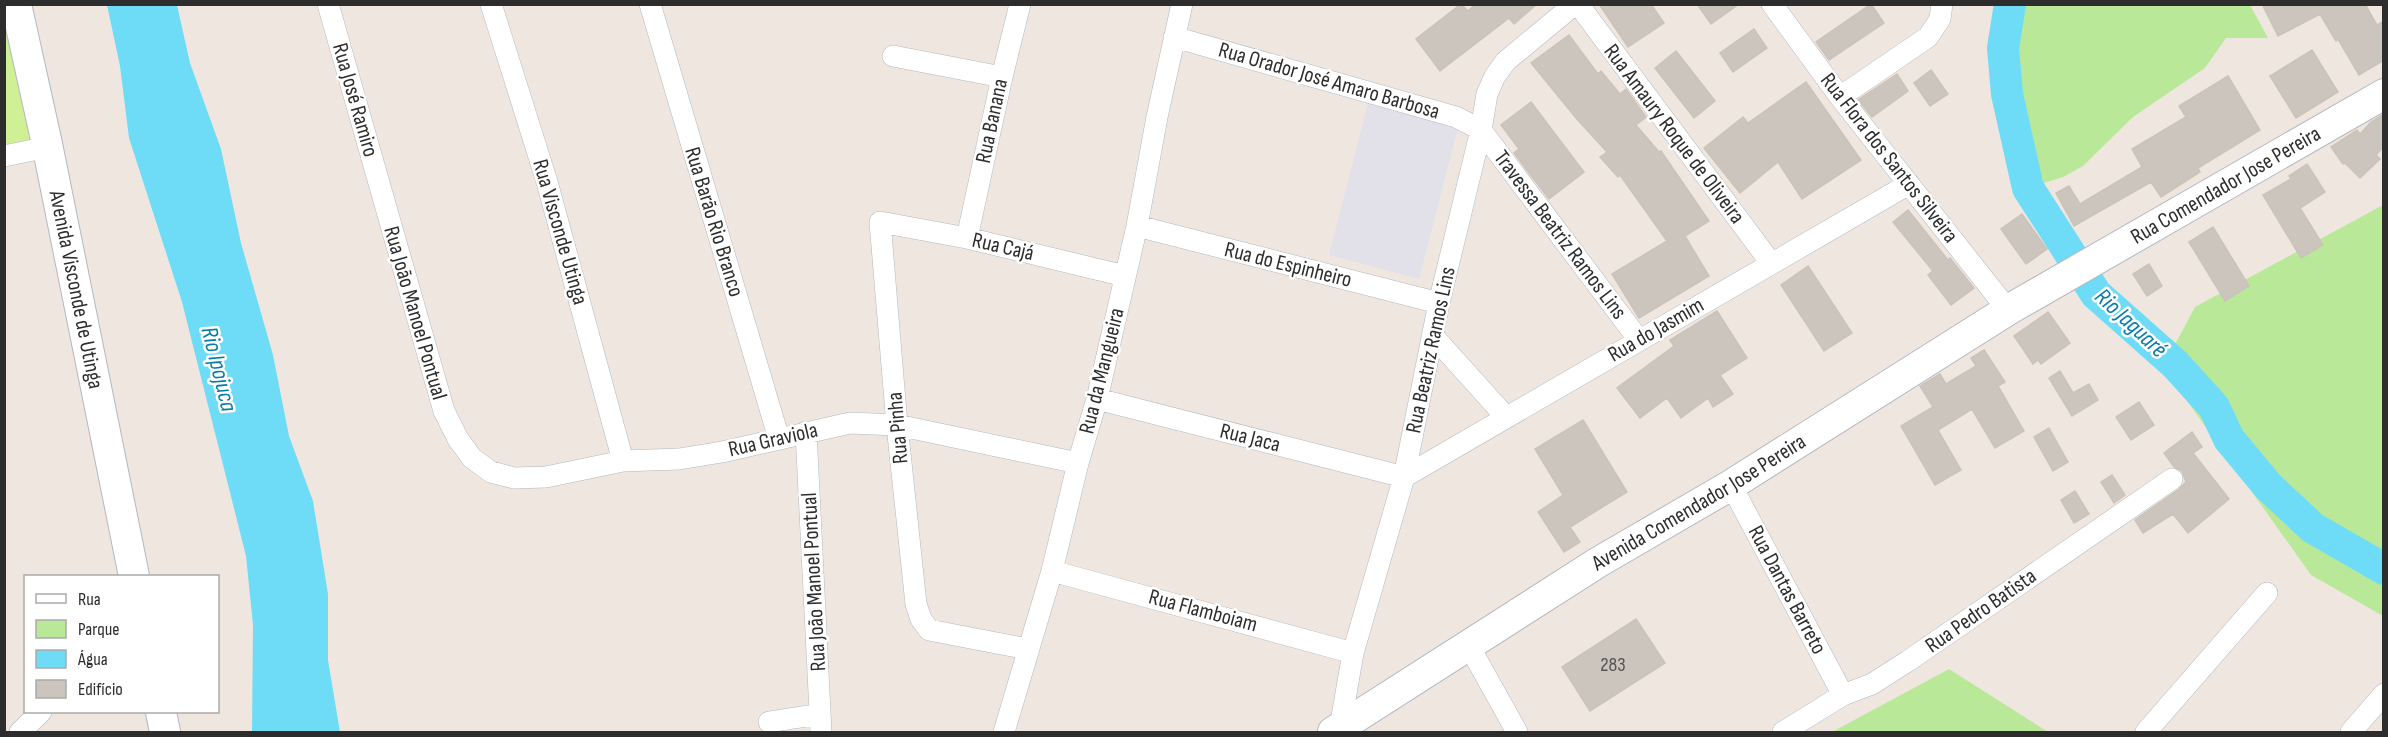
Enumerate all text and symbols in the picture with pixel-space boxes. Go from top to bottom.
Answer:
street label: Rua Orador José Amaro Barbosa [1215,36,1443,126]
street label: Rua Amaury Roque de Oliveira [1598,39,1750,229]
street label: Rua José Ramiro [326,40,384,160]
street label: Rua Flora dos Santos Silveira [1814,68,1964,248]
street label: Rua Banana [970,76,1014,166]
street label: Rua Comendador Jose Pereira [2126,120,2325,250]
street label: Rua Barão Rio Branco [678,144,750,300]
street label: Travessa Beatriz Ramos Lins [1488,145,1632,325]
street label: Rua Visconde Utinga [526,156,594,308]
street label: Avenida Visconde de Utinga [43,187,109,391]
street label: Rua João Manoel Pontual [377,223,453,403]
street label: Rua Cajá [970,227,1036,267]
street label: Rua do Espinheiro [1222,236,1354,294]
street label: Rua Beatriz Ramos Lins [1400,264,1462,436]
water label: Rio Jaguaré [2089,282,2173,364]
street label: Rua do Jasmim [1603,292,1709,368]
street label: Rua da Mangueira [1073,305,1131,437]
water label: Rio Ipojuca [195,324,244,415]
street label: Rua Pinha [881,391,915,465]
street label: Rua Graviola [726,417,820,463]
street label: Rua Jaca [1217,417,1283,459]
street label: Avenida Comendador Jose Pereira [1586,428,1811,577]
street label: Rua João Manoel Pontual [796,492,832,672]
street label: Rua Dantas Barreto [1742,521,1832,659]
street label: Rua Pedro Batista [1920,563,2042,659]
legend [24,575,219,713]
street label: Rua Flamboiam [1146,584,1260,638]
text: Rua [78,589,101,610]
text: Parque [78,619,119,640]
text: Água [77,649,108,670]
house number: 283 [1600,653,1626,677]
text: Edifício [78,679,123,700]

